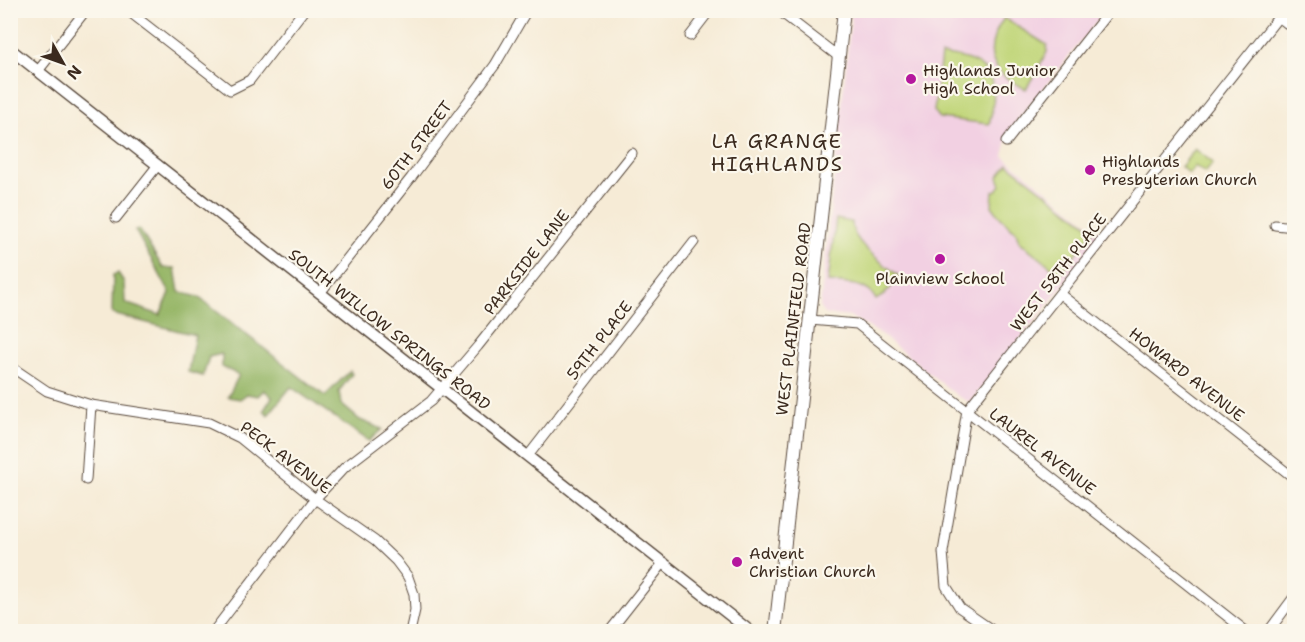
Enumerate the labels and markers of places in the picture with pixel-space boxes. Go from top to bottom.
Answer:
place label: Highlands Junior High School [923,60,1056,99]
marker: Highlands Junior High School [904,72,918,86]
place label: Highlands Presbyterian Church [1102,151,1257,190]
marker: Highlands Presbyterian Church [1083,163,1097,177]
marker: Plainview School [933,252,947,266]
place label: Plainview School [875,268,1005,289]
place label: Advent Christian Church [749,543,876,582]
marker: Advent Christian Church [730,555,744,569]

